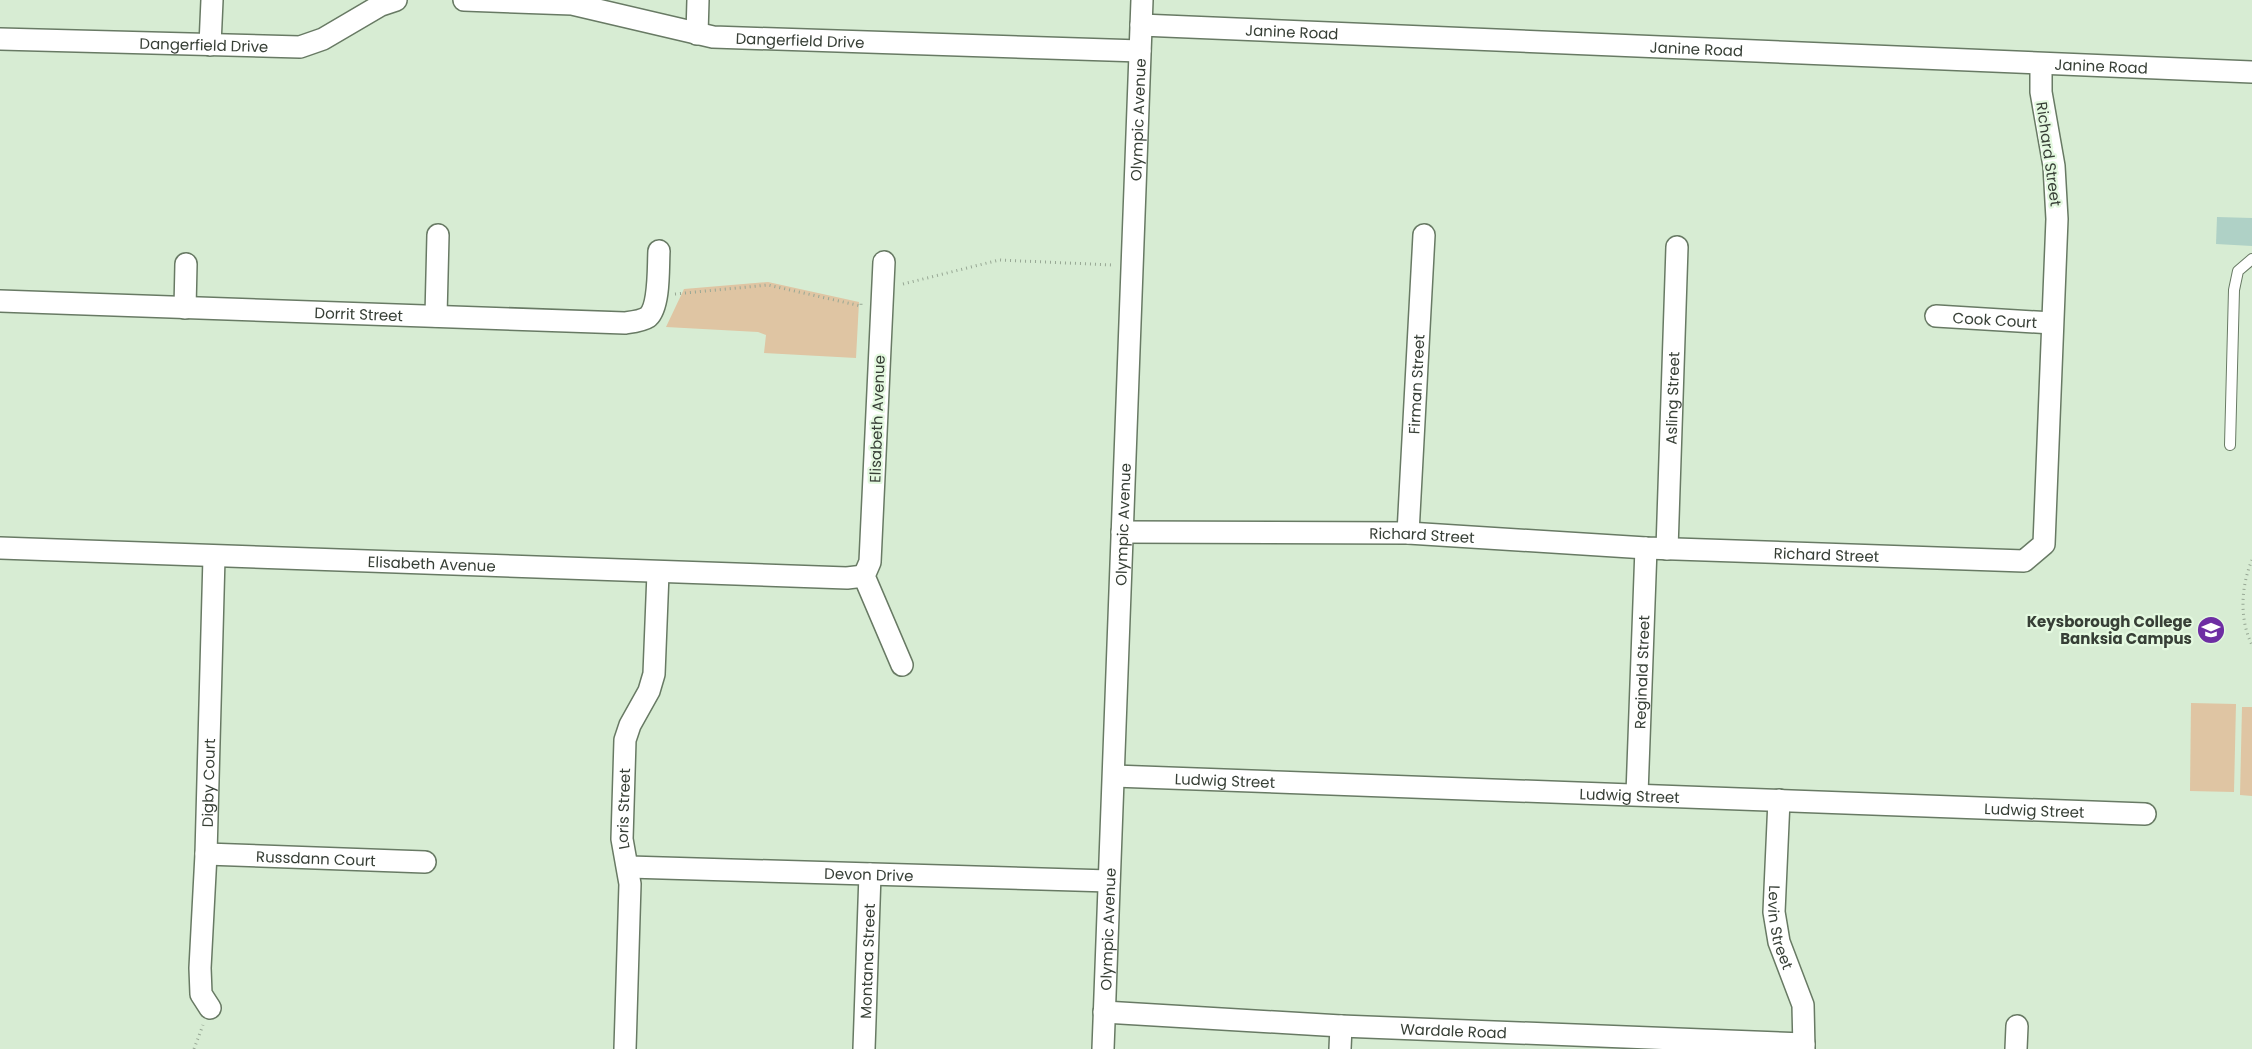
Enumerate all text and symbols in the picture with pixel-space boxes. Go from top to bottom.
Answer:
street label: Janine Road [1245,19,1339,44]
street label: Dangerfield Drive [735,27,865,52]
street label: Dangerfield Drive [139,32,269,57]
street label: Janine Road [1649,36,1744,61]
street label: Janine Road [2054,53,2148,78]
street label: Olympic Avenue [1125,58,1150,181]
street label: Richard Street [2031,100,2067,208]
street label: Dorrit Street [314,302,403,326]
street label: Cook Court [1952,307,2038,333]
street label: Firman Street [1403,334,1429,435]
street label: Asling Street [1660,351,1684,445]
street label: Elisabeth Avenue [864,355,890,483]
street label: Olympic Avenue [1110,463,1135,586]
street label: Richard Street [1369,522,1475,548]
street label: Richard Street [1773,542,1879,567]
street label: Elisabeth Avenue [367,551,496,576]
place label: Keysborough College Banksia Campus [2027,611,2192,649]
street label: Reginald Street [1629,615,1654,729]
school or university icon: Keysborough College Banksia Campus [2196,615,2226,645]
street label: Digby Court [196,738,220,828]
street label: Loris Street [611,768,635,851]
street label: Ludwig Street [1174,768,1275,792]
street label: Ludwig Street [1579,783,1680,807]
street label: Ludwig Street [1984,798,2085,822]
street label: Russdann Court [256,845,376,871]
street label: Devon Drive [824,862,914,886]
street label: Olympic Avenue [1095,867,1120,991]
street label: Levin Street [1763,885,1799,972]
street label: Montana Street [855,903,879,1019]
street label: Wardale Road [1400,1018,1507,1043]

